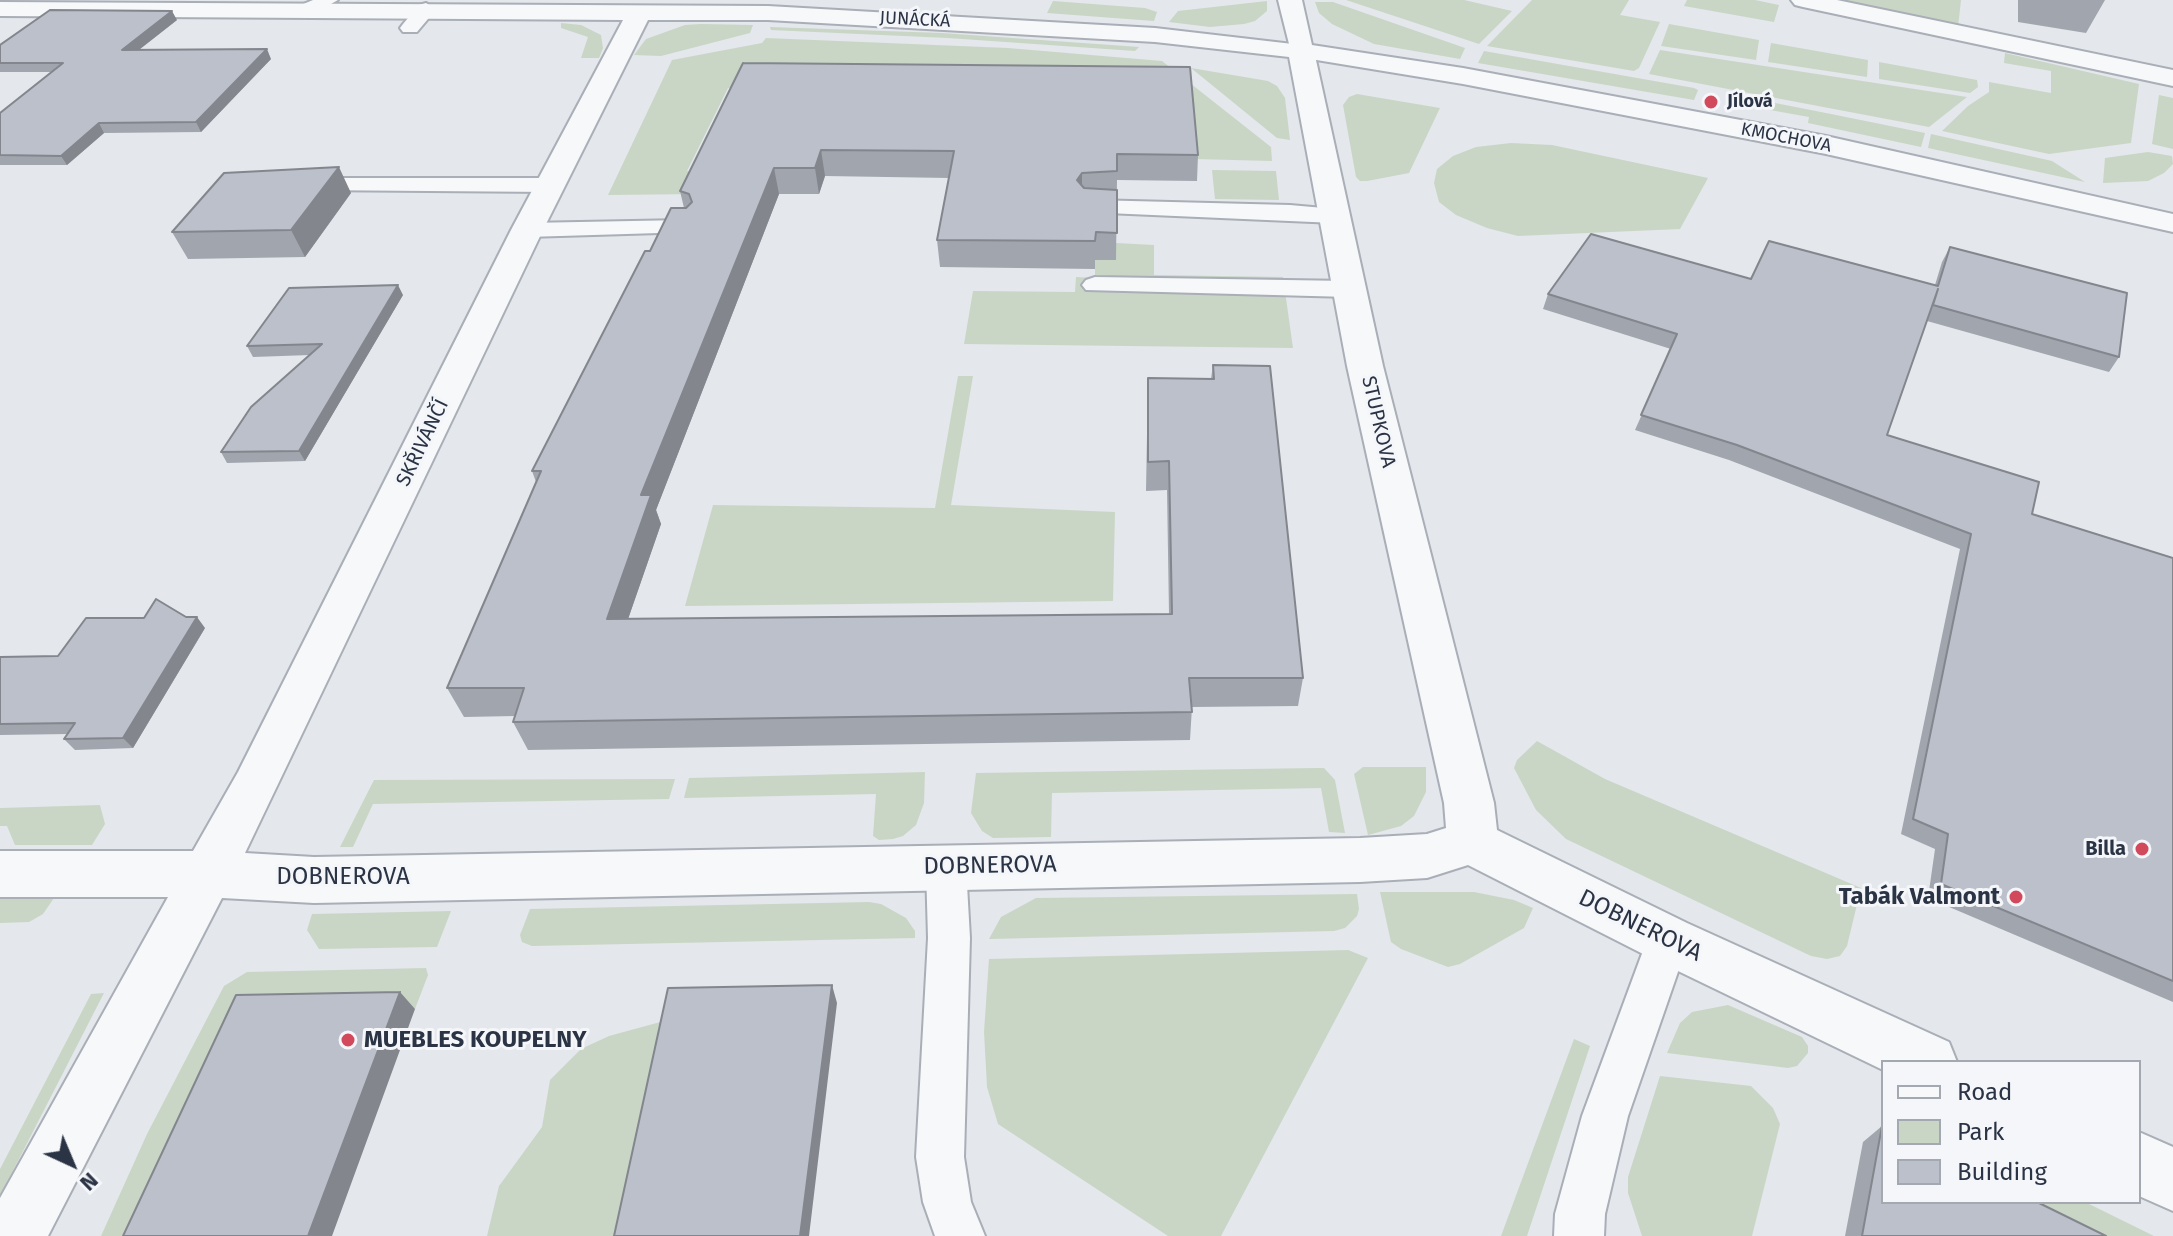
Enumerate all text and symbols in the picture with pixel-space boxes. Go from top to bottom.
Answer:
street label: JUNÁCKÁ [879,7,951,33]
place label: Jílová [1727,91,1773,113]
marker: Jílová [1702,93,1720,111]
street label: KMOCHOVA [1739,119,1833,157]
street label: STUPKOVA [1356,374,1400,470]
street label: SKŘIVÁNČÍ [392,396,454,490]
place label: Billa [2085,837,2126,861]
marker: Billa [2133,840,2151,858]
street label: DOBNEROVA [923,850,1057,882]
street label: DOBNEROVA [276,863,410,891]
place label: Tabák Valmont [1839,883,2000,911]
street label: DOBNEROVA [1574,884,1706,968]
marker: Tabák Valmont [2007,888,2025,906]
place label: MUEBLES KOUPELNY [364,1026,587,1054]
marker: MUEBLES KOUPELNY [339,1031,357,1049]
legend [1881,1060,2141,1204]
text: Road [1957,1078,2012,1106]
text: Park [1957,1118,2004,1146]
north arrow [32,1124,112,1204]
text: Building [1957,1158,2047,1186]
text: N [74,1167,104,1196]

